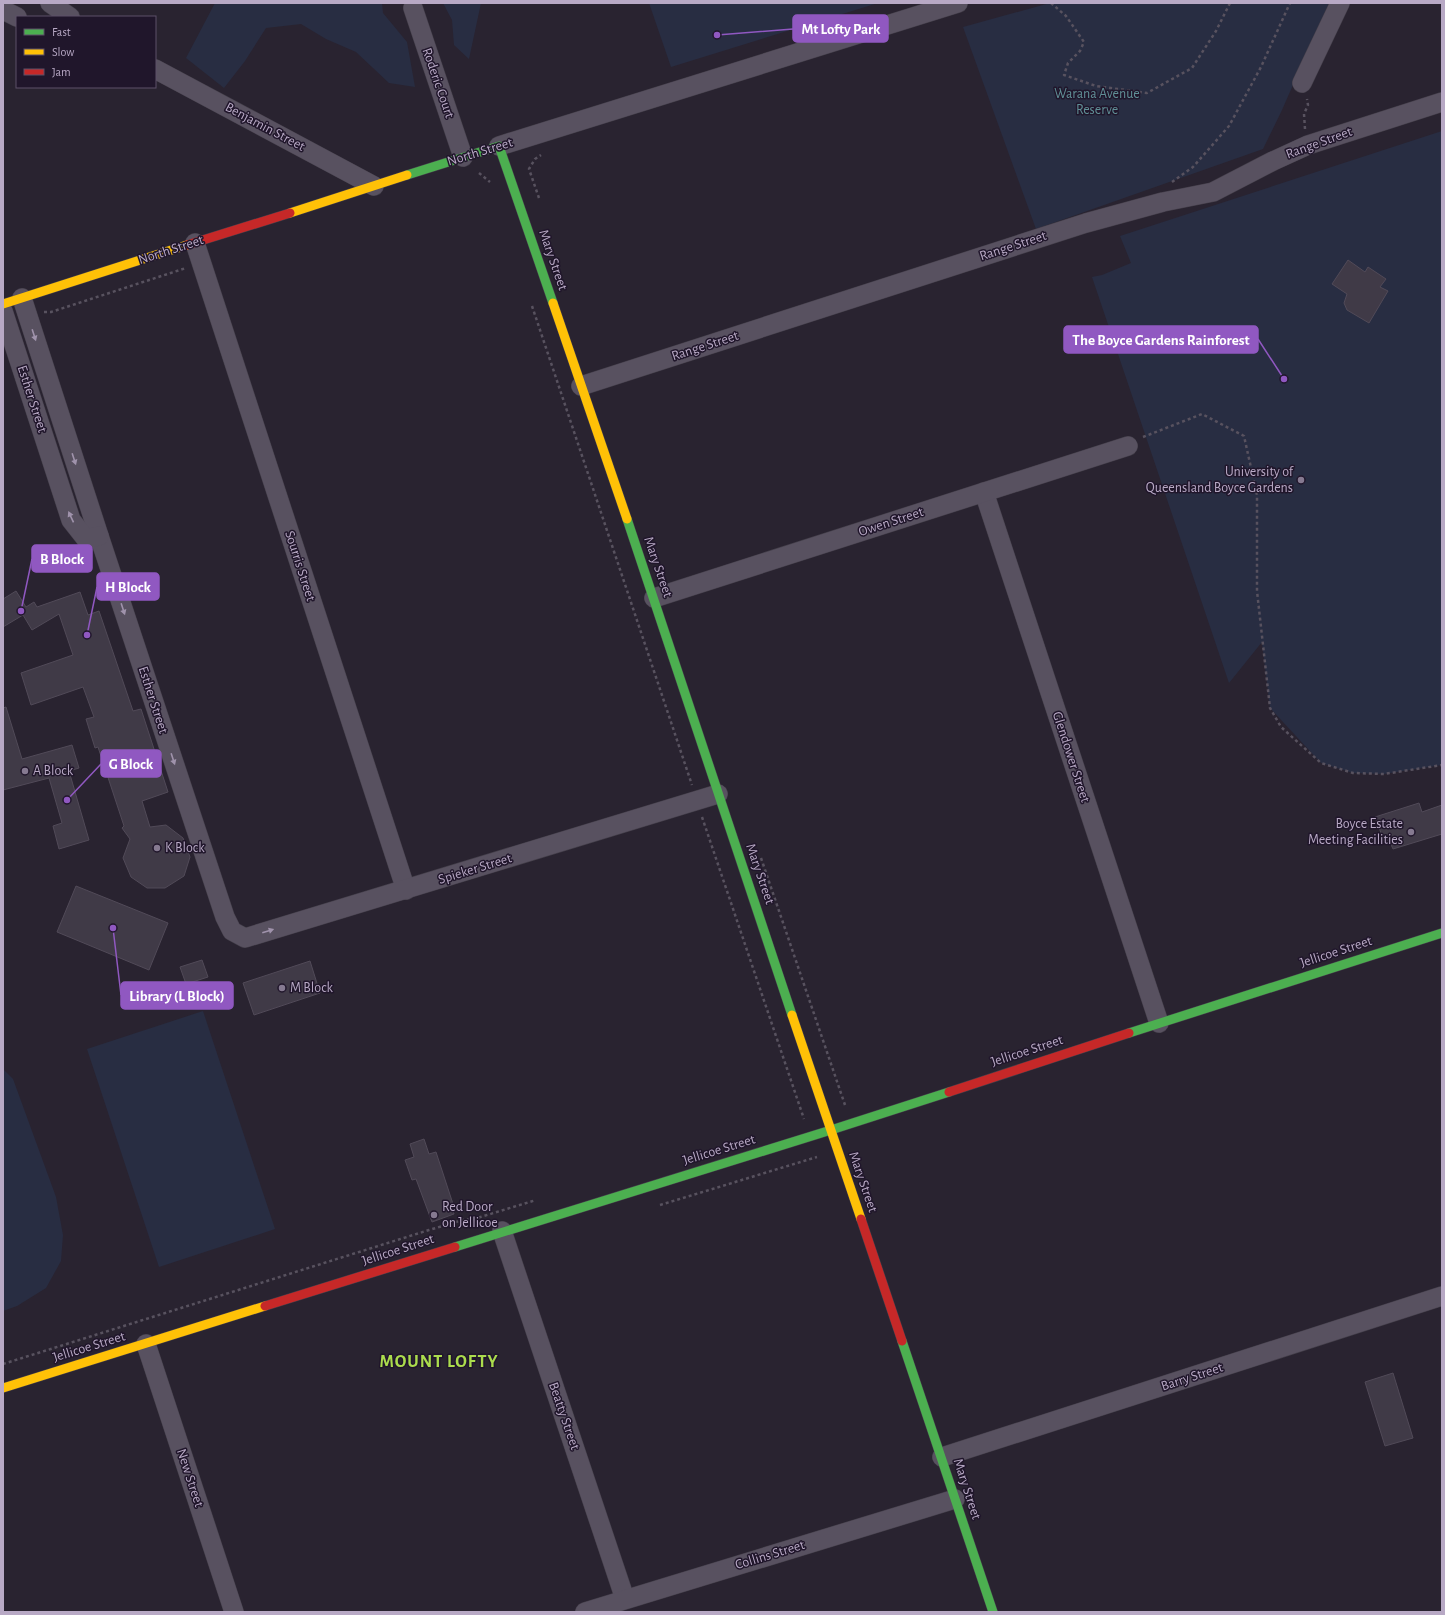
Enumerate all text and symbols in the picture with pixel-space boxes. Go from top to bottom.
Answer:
callout: Mt Lofty Park [793,15,888,42]
legend [16,16,156,88]
text: Mt Lofty Park [801,22,881,37]
text: Fast [52,26,71,38]
text: Slow [52,46,74,58]
street label: Roderic Court [419,46,457,120]
text: Jam [52,66,71,78]
park label: Warana Avenue Reserve [1054,87,1140,117]
street label: Benjamin Street [223,100,308,154]
street label: Range Street [1284,124,1355,161]
street label: North Street [446,135,515,169]
street label: Mary Street [536,228,570,293]
street label: Range Street [978,228,1049,263]
street label: North Street [137,233,206,267]
callout: The Boyce Gardens Rainforest [1064,326,1258,353]
street label: Range Street [670,328,741,363]
one-way arrow [31,330,37,342]
text: The Boyce Gardens Rainforest [1072,333,1250,348]
street label: Esther Street [15,364,50,435]
one-way arrow [71,454,77,466]
place label: University of Queensland Boyce Gardens [1146,465,1294,495]
marker: University of Queensland Boyce Gardens [1296,475,1306,485]
street label: Owen Street [857,505,926,539]
one-way arrow [68,511,74,523]
street label: Sourris Street [282,529,318,603]
street label: Mary Street [641,535,675,600]
callout: B Block [32,545,92,572]
text: B Block [40,552,85,567]
callout: H Block [97,573,159,600]
text: H Block [105,580,152,595]
one-way arrow [120,604,126,616]
street label: Esther Street [136,665,171,736]
street label: Glendower Street [1050,710,1092,805]
callout: G Block [101,750,161,777]
one-way arrow [170,754,176,766]
text: G Block [109,757,154,772]
place label: A Block [33,764,74,778]
marker: A Block [20,766,30,776]
place label: Boyce Estate Meeting Facilities [1308,817,1403,847]
marker: Boyce Estate Meeting Facilities [1406,827,1416,837]
place label: K Block [165,841,205,855]
street label: Mary Street [743,842,777,907]
marker: K Block [152,843,162,853]
street label: Spieker Street [437,851,514,887]
one-way arrow [263,928,275,934]
street label: Jellicoe Street [1298,934,1374,970]
place label: M Block [290,981,334,995]
callout: Library (L Block) [121,982,233,1009]
marker: M Block [277,983,287,993]
text: Library (L Block) [129,989,225,1004]
street label: Jellicoe Street [989,1033,1065,1069]
street label: Jellicoe Street [681,1132,757,1168]
street label: Mary Street [846,1150,880,1215]
place label: Red Door on Jellicoe [442,1200,498,1230]
marker: Red Door on Jellicoe [429,1210,439,1220]
street label: Jellicoe Street [360,1232,436,1268]
street label: Jellicoe Street [51,1329,127,1365]
district label: MOUNT LOFTY [379,1353,499,1371]
street label: Barry Street [1159,1360,1225,1394]
street label: Beatty Street [546,1380,582,1452]
street label: New Street [174,1447,206,1509]
street label: Mary Street [951,1457,984,1522]
street label: Collins Street [734,1538,807,1572]

